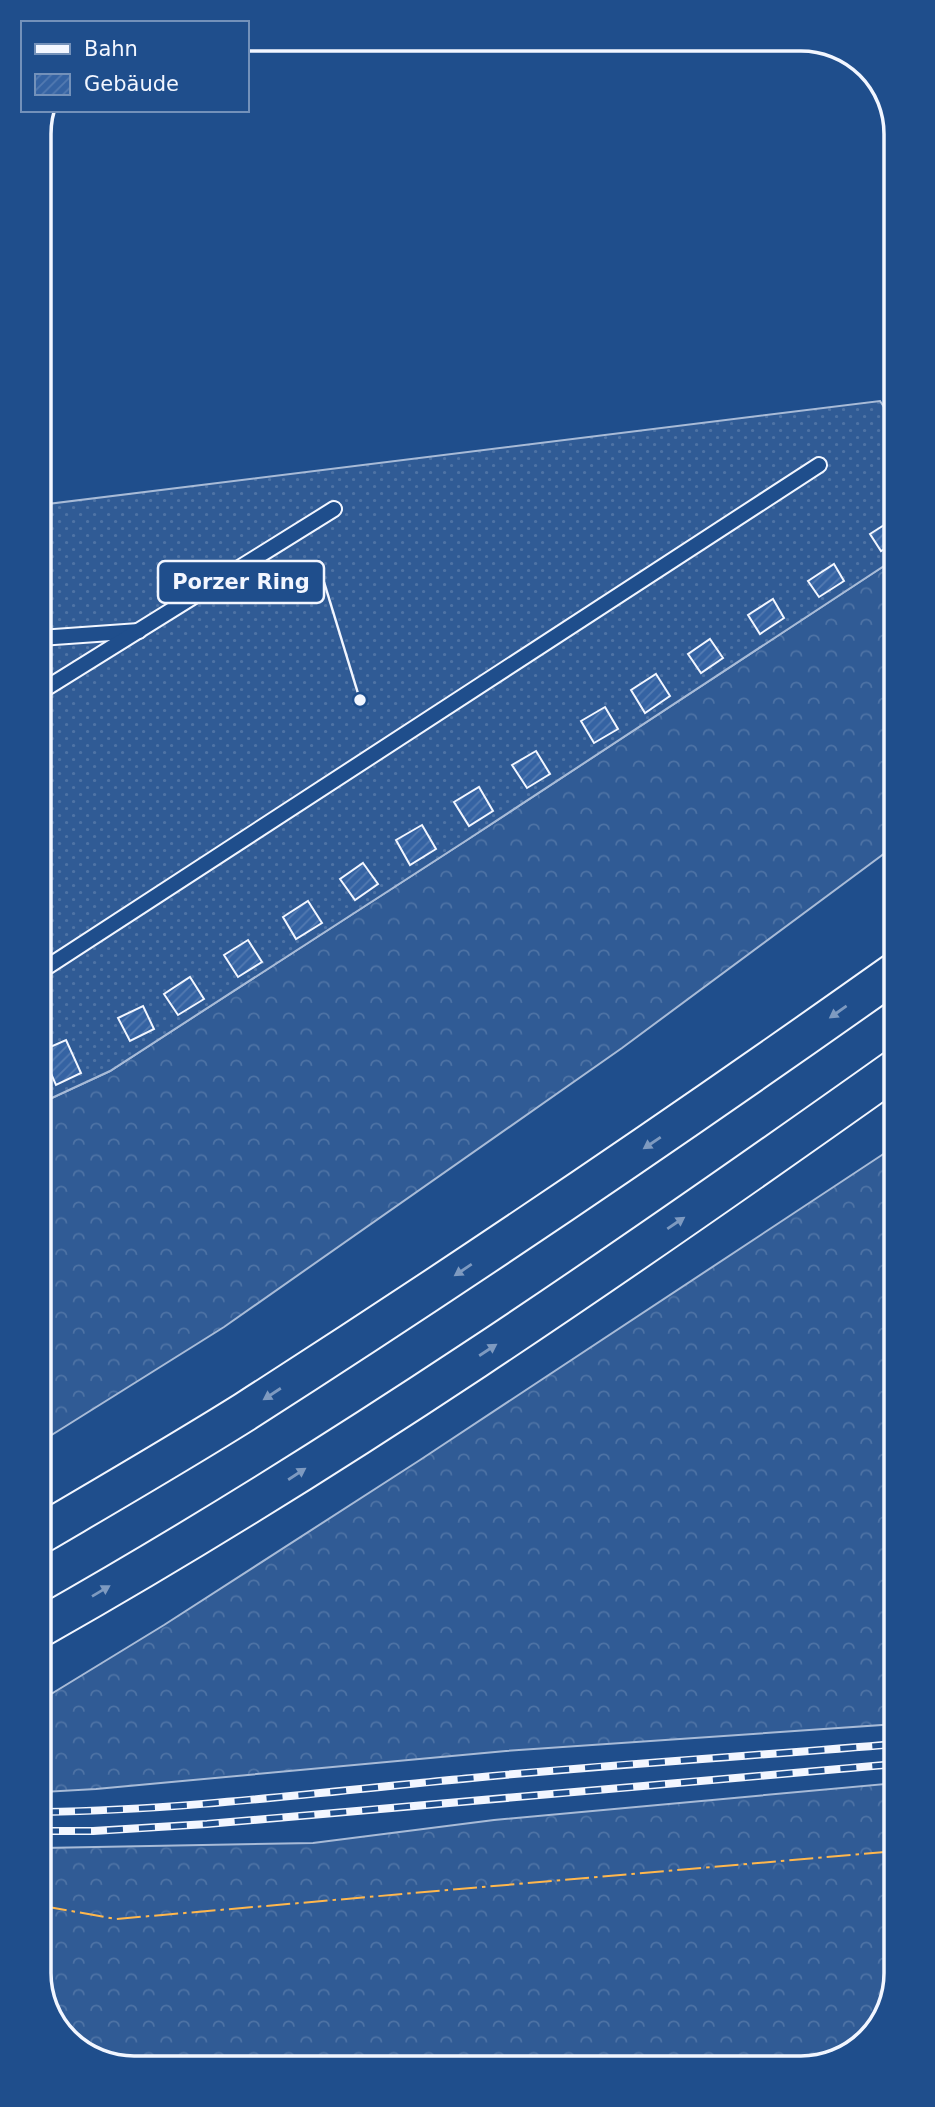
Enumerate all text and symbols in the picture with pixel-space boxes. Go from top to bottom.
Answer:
legend [21,21,248,112]
text: Bahn [84,37,138,61]
text: Gebäude [84,72,179,96]
callout: Porzer Ring [158,561,324,603]
text: Porzer Ring [172,570,310,594]
one-way arrow [829,1005,847,1019]
one-way arrow [642,1136,661,1149]
one-way arrow [667,1216,685,1230]
one-way arrow [453,1263,472,1276]
one-way arrow [478,1344,497,1357]
one-way arrow [262,1387,282,1400]
one-way arrow [287,1468,306,1481]
one-way arrow [92,1585,111,1597]

